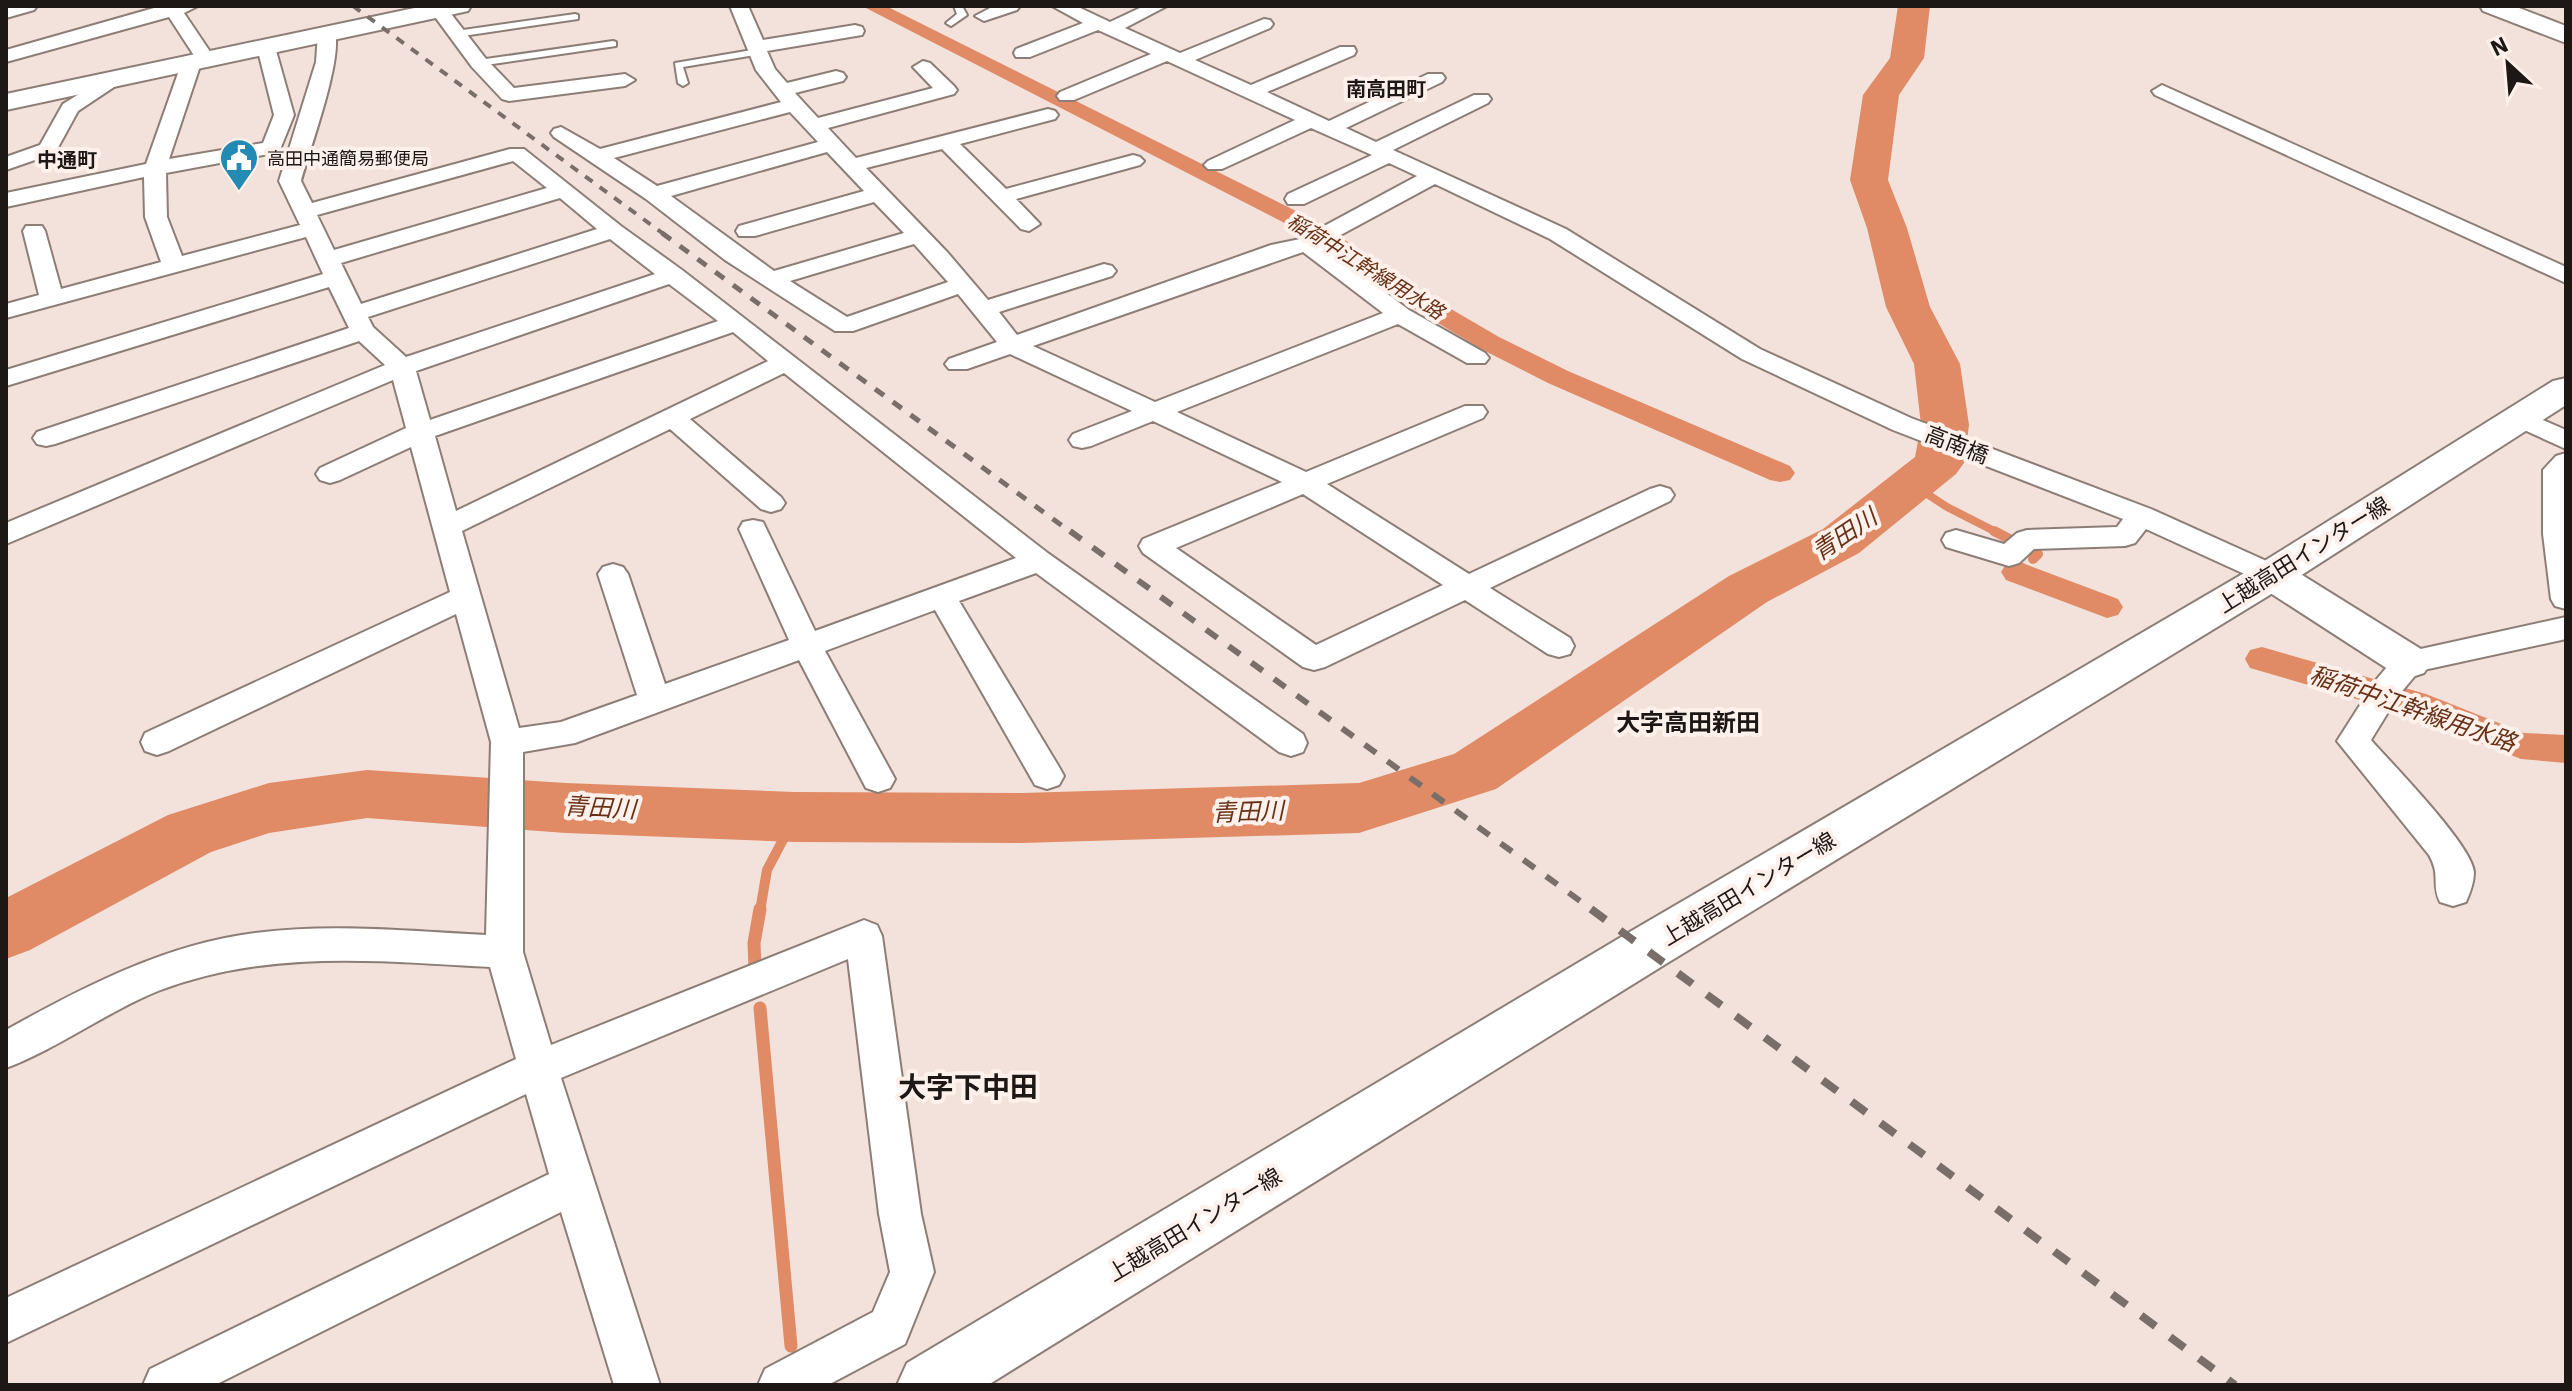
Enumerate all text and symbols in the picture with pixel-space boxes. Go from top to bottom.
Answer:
north arrow [2468,24,2548,104]
text: N [2485,29,2513,62]
district label: 南高田町 [1346,75,1426,102]
public building icon: 高田中通簡易郵便局 [218,137,260,192]
district label: 中通町 [37,146,97,173]
place label: 高田中通簡易郵便局 [267,147,429,170]
water label: 稲荷中江幹線用水路 [1283,207,1451,326]
street label: 高南橋 [1921,419,1993,469]
street label: 上越高田インター線 [2211,489,2395,619]
water label: 青田川 [1805,499,1885,567]
water label: 稲荷中江幹線用水路 [2306,658,2522,759]
district label: 大字高田新田 [1616,706,1760,738]
water label: 青田川 [563,789,640,825]
water label: 青田川 [1211,794,1288,828]
street label: 上越高田インター線 [1656,825,1840,951]
district label: 大字下中田 [898,1068,1038,1105]
street label: 上越高田インター線 [1102,1161,1286,1287]

